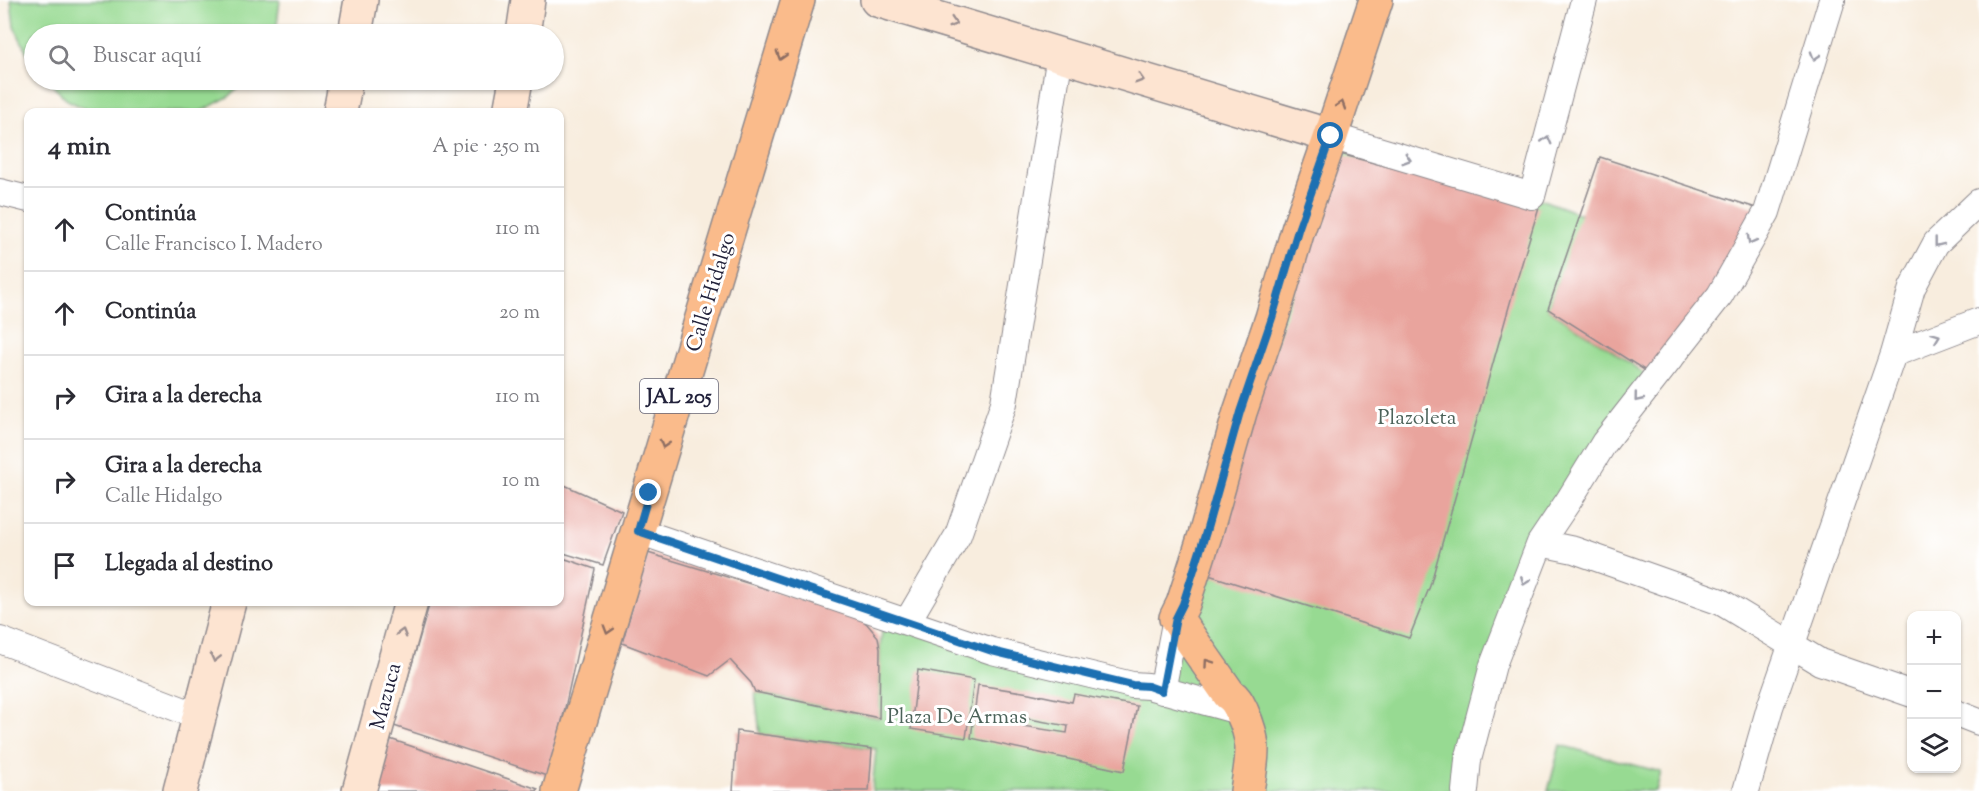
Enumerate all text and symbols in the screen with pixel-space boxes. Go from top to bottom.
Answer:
one-way arrow [947,16,958,28]
search box [24,24,564,90]
icon: search [45,41,78,74]
text: Buscar aquí [93,41,202,73]
one-way arrow [776,50,788,61]
one-way arrow [1810,50,1822,61]
one-way arrow [1134,72,1145,84]
one-way arrow [1334,100,1347,111]
route start [1317,122,1343,148]
text: 4 min [48,129,111,166]
text: A pie · 250 m [432,133,540,162]
one-way arrow [1540,135,1552,145]
one-way arrow [1401,152,1412,164]
text: Continúa [105,199,196,231]
icon: ahead [48,213,81,246]
text: 110 m [495,215,540,244]
street label: Calle Hidalgo [680,229,744,356]
text: Calle Francisco I. Madero [105,231,323,260]
one-way arrow [1747,233,1758,244]
one-way arrow [1934,236,1945,247]
icon: ahead [48,297,81,330]
text: Continúa [105,297,196,329]
text: 20 m [499,299,540,328]
one-way arrow [1930,332,1941,345]
road number: JAL 205 [640,379,718,413]
icon: right [48,381,81,414]
text: Gira a la derecha [105,381,262,413]
text: 110 m [495,383,540,412]
one-way arrow [1635,391,1646,402]
park label: Plazoleta [1378,404,1457,434]
one-way arrow [659,438,671,449]
text: Gira a la derecha [105,451,262,483]
icon: right [48,465,81,498]
text: 10 m [502,467,540,496]
route end [635,479,661,505]
text: Calle Hidalgo [105,483,223,512]
icon: arrive [48,549,81,582]
text: Llegada al destino [105,549,273,581]
one-way arrow [1520,575,1533,586]
map controls [1907,611,1961,773]
button: + [1907,611,1961,665]
one-way arrow [603,624,615,635]
one-way arrow [395,629,407,639]
one-way arrow [209,653,222,663]
one-way arrow [1204,658,1215,669]
street label: Mazuca [364,659,410,733]
button: − [1907,665,1961,719]
park label: Plaza De Armas [887,703,1027,733]
button: layers [1907,719,1961,773]

